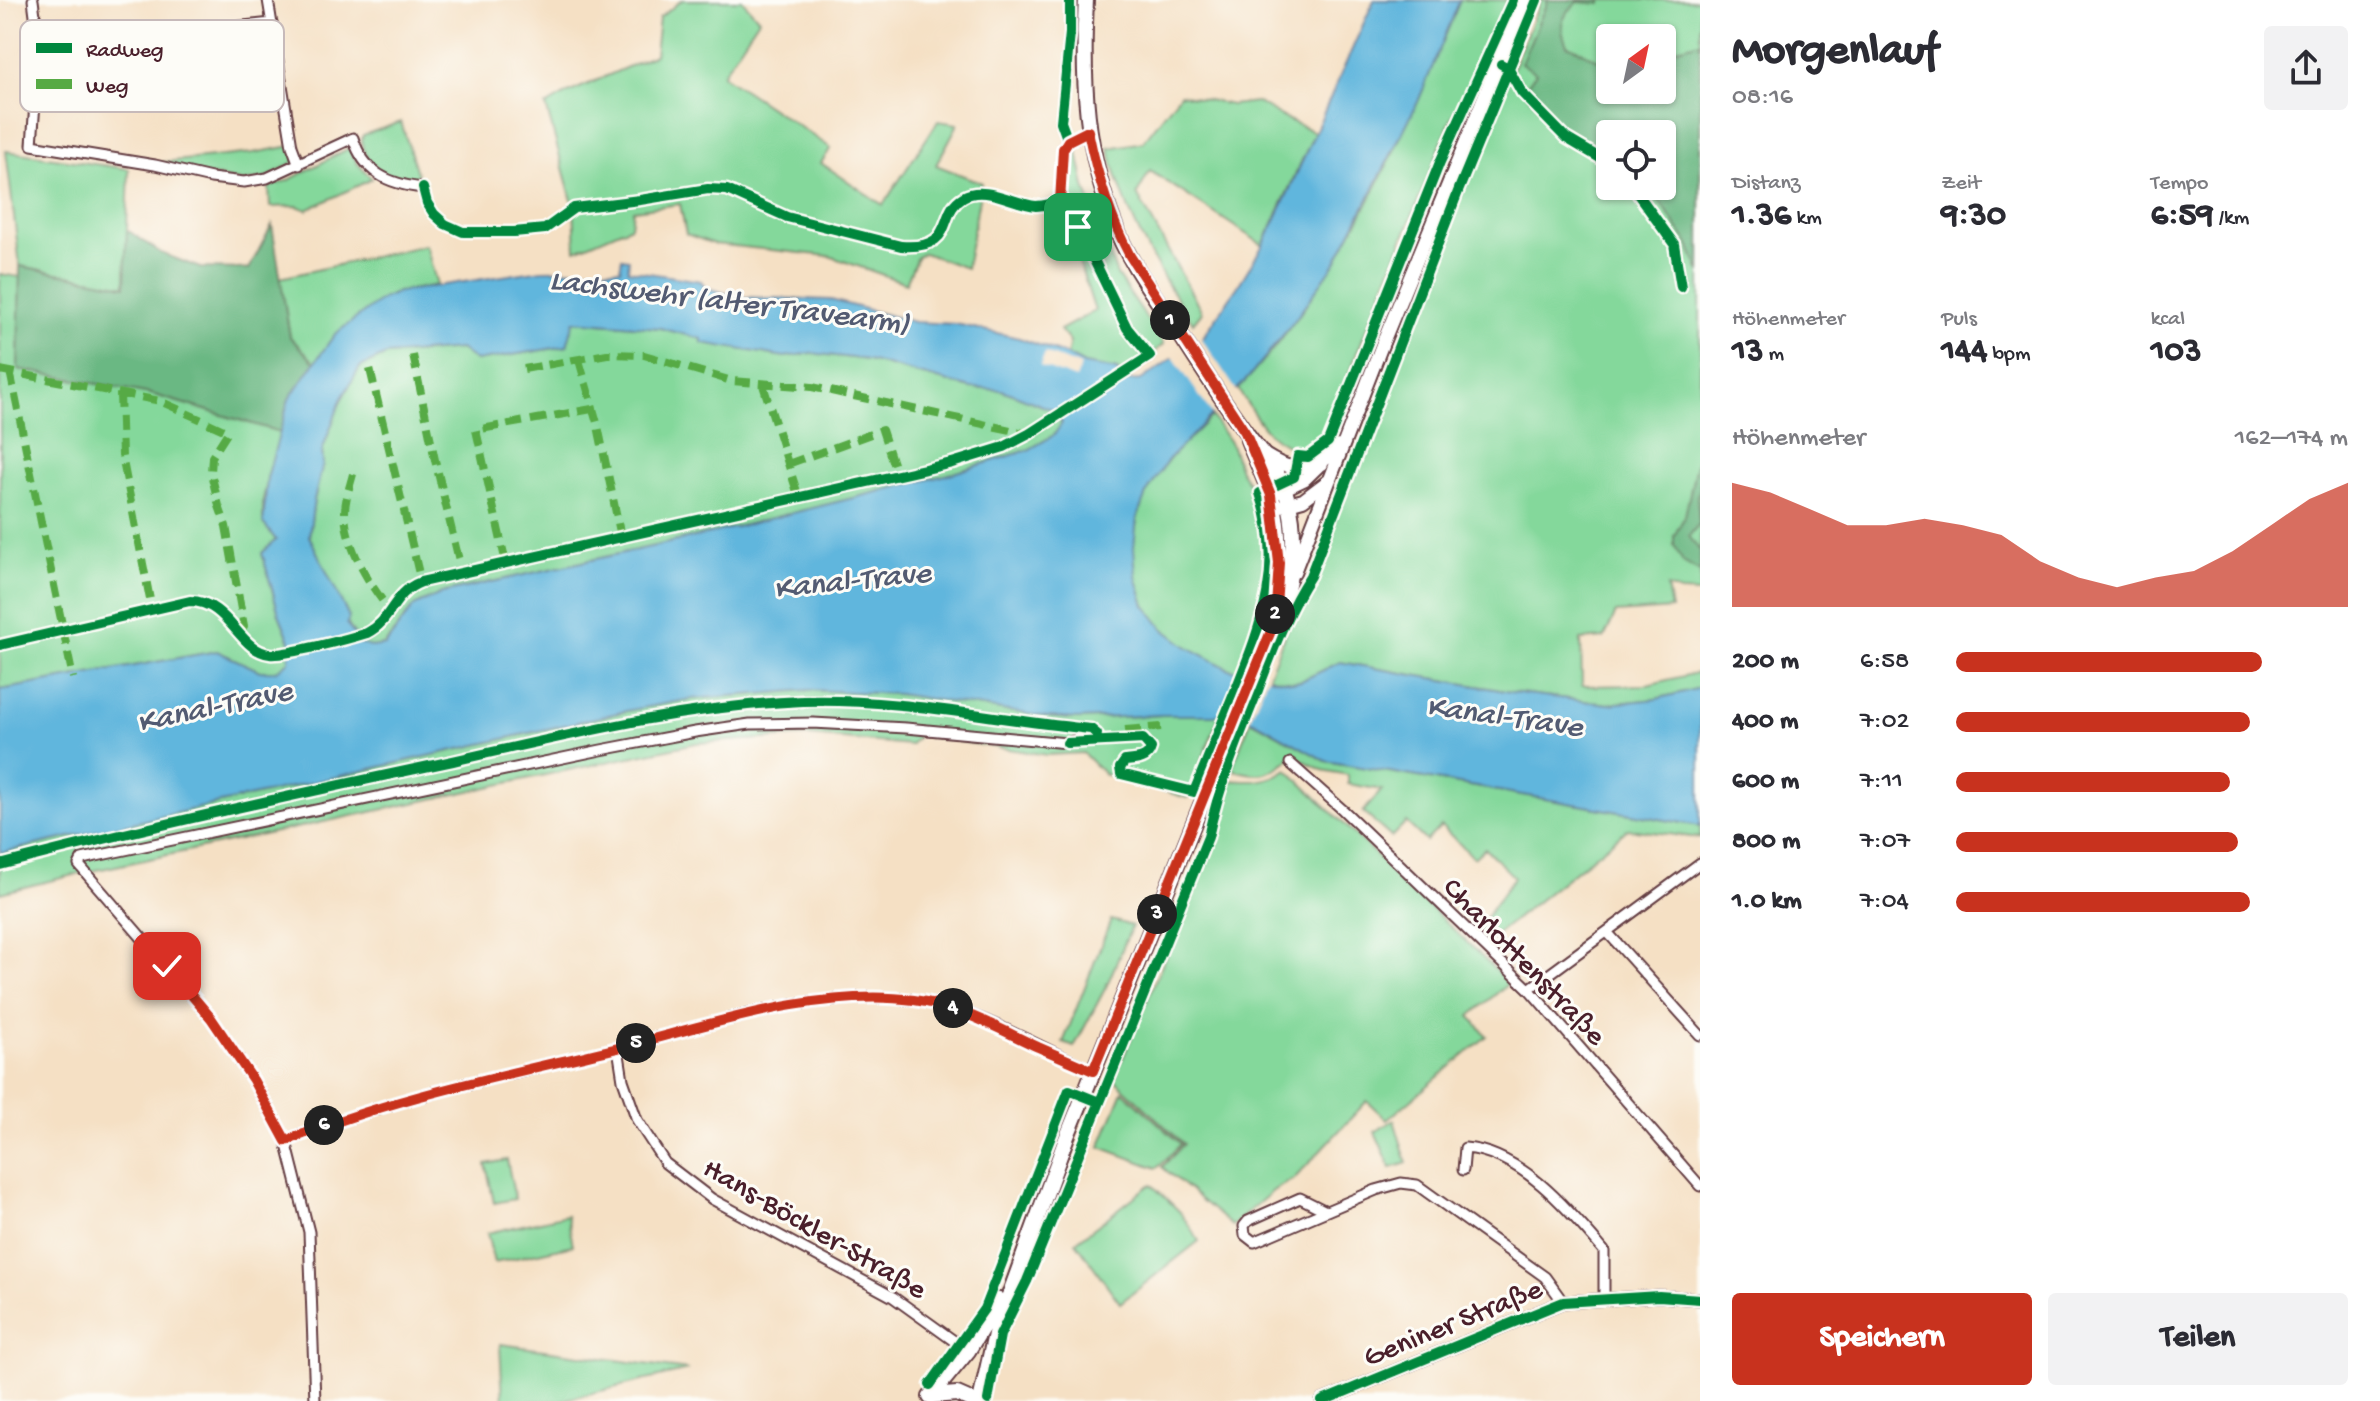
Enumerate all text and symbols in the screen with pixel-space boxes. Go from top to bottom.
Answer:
legend [20,20,284,112]
north arrow [1596,24,1676,104]
map controls [1596,24,1676,200]
button: share [2264,26,2348,110]
text: Morgenlauf [1732,27,1938,79]
text: Radweg [86,39,164,65]
text: Weg [86,75,129,101]
text: 08:16 [1732,83,1793,114]
button: locate [1596,120,1676,200]
text: Distanz [1732,171,1801,197]
text: Zeit [1941,171,1981,197]
text: Tempo [2151,171,2208,197]
pin [1044,193,1112,261]
text: 1.36 [1732,197,1791,237]
text: 9:30 [1941,197,2006,237]
text: 6:59 [2151,197,2213,237]
icon: arrive [1056,205,1100,249]
text: km [1791,206,1822,232]
text: /km [2213,206,2249,232]
water label: Lachswehr (alter Travearm) [547,263,912,345]
pin: 1 [1150,300,1190,340]
text: 1 [1166,307,1174,333]
text: Höhenmeter [1732,307,1845,333]
text: Puls [1941,307,1977,333]
text: kcal [2151,307,2185,333]
text: 13 [1732,333,1763,373]
text: 144 [1941,333,1987,373]
text: 103 [2151,333,2201,373]
text: m [1763,342,1784,368]
text: bpm [1987,342,2031,368]
text: Höhenmeter [1732,424,1865,455]
text: 162–174 m [2235,424,2348,455]
water label: Kanal-Trave [772,556,934,610]
pin: 2 [1255,594,1295,634]
text: 2 [1270,601,1280,627]
text: 200 m [1732,647,1799,678]
text: 6:58 [1860,647,1909,678]
water label: Kanal-Trave [134,674,297,744]
water label: Kanal-Trave [1424,689,1586,749]
text: 400 m [1732,707,1798,738]
text: 7:02 [1860,707,1909,738]
text: 600 m [1732,767,1799,798]
text: 7:11 [1860,767,1903,798]
text: 800 m [1732,827,1800,858]
text: 7:07 [1860,827,1910,858]
street label: Charlottenstraße [1434,872,1612,1055]
text: 1.0 km [1732,887,1802,918]
text: 7:04 [1860,887,1909,918]
pin: 3 [1137,894,1177,934]
text: 3 [1151,901,1163,927]
pin [133,932,201,1000]
icon: check [145,944,189,988]
pin: 4 [933,988,973,1028]
text: 4 [948,995,958,1021]
pin: 5 [616,1023,656,1063]
text: 5 [630,1030,642,1056]
pin: 6 [304,1105,344,1145]
text: 6 [318,1112,330,1138]
street label: Hans-Böckler-Straße [696,1153,932,1309]
street label: Geniner Straße [1359,1273,1549,1377]
button: Speichern [1732,1293,2032,1385]
button: Teilen [2048,1293,2348,1385]

